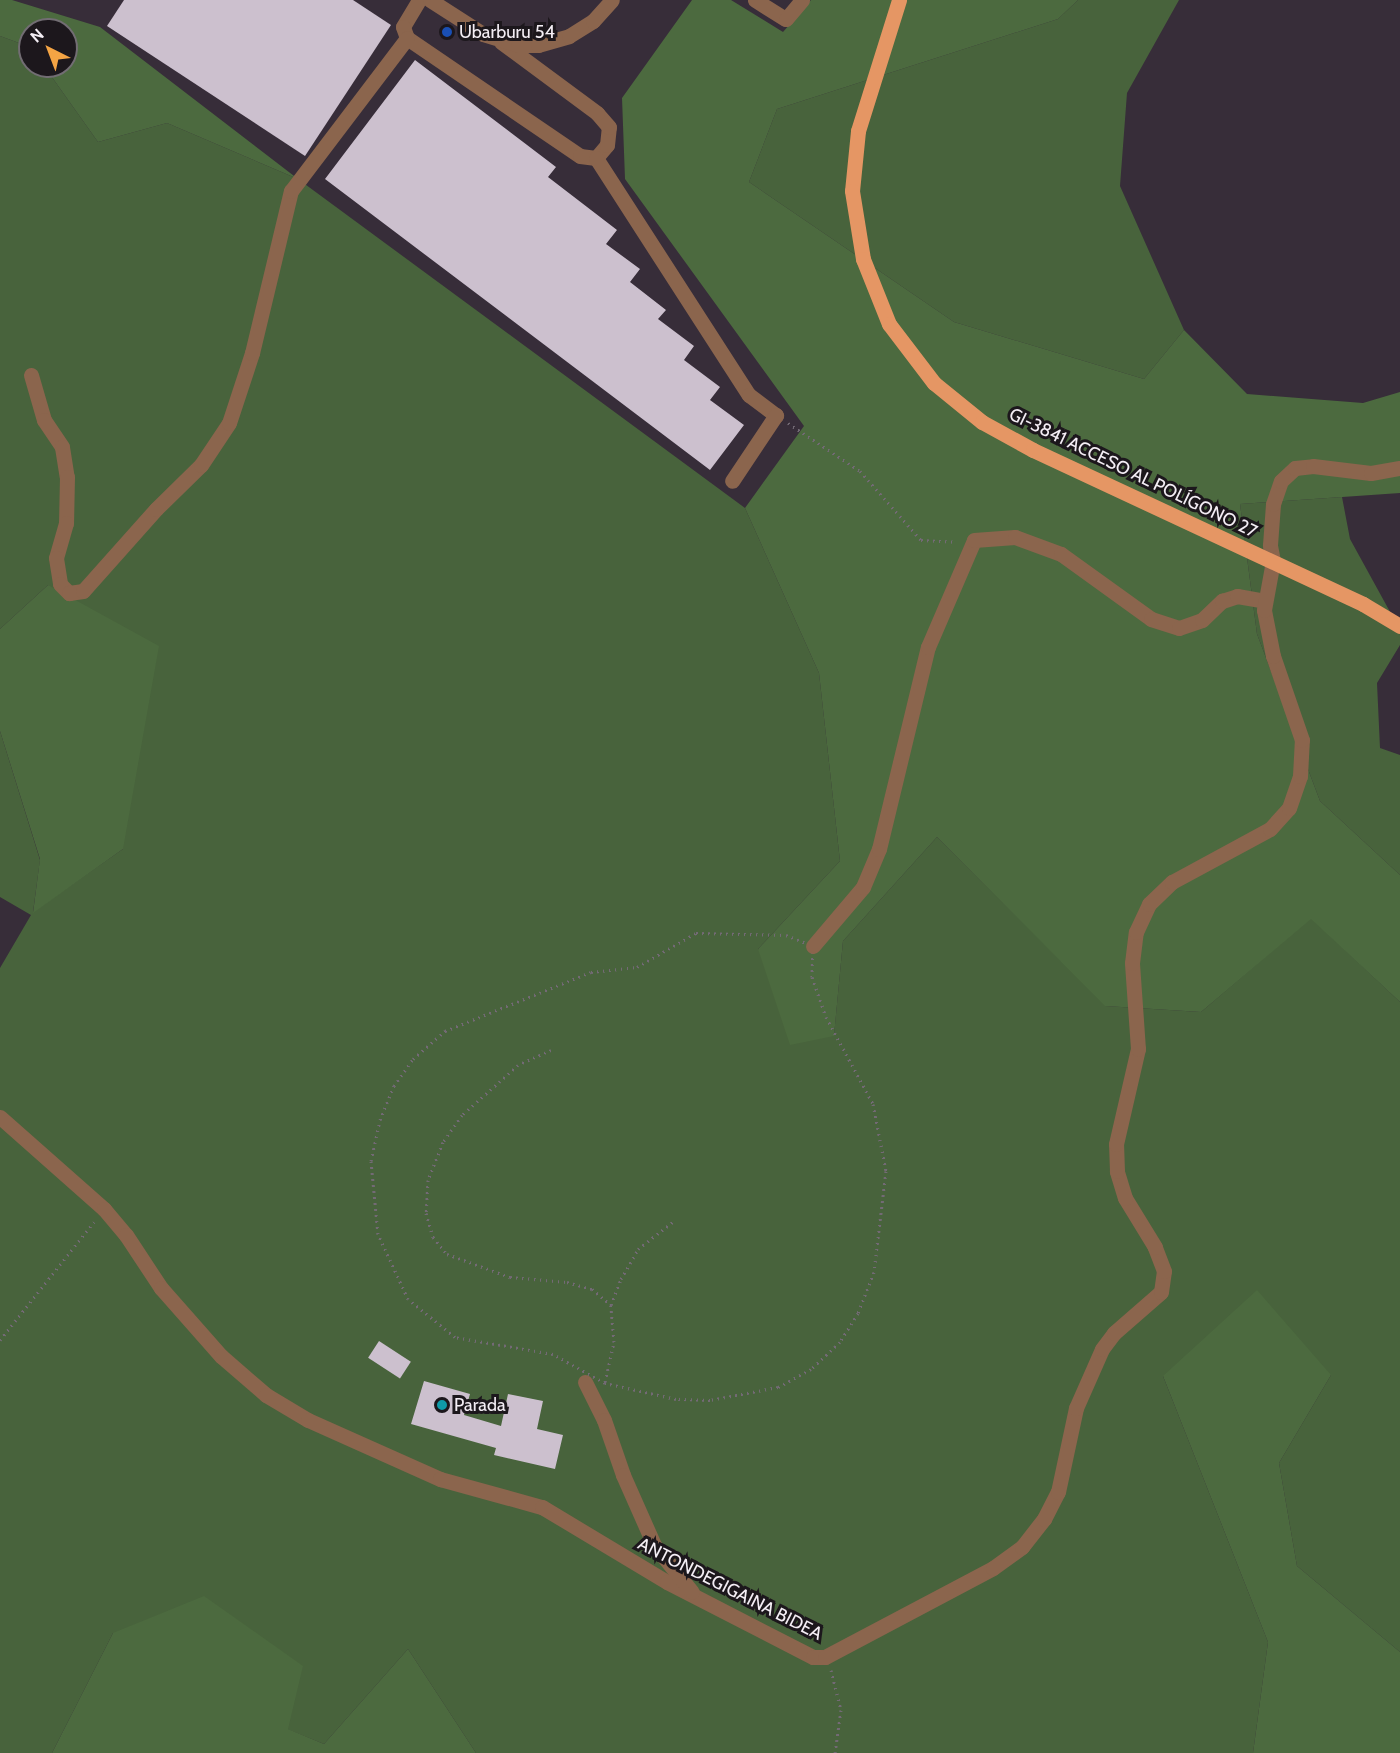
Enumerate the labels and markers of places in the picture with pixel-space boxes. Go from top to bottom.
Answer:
place label: Ubarburu 54 [459,21,555,43]
marker: Ubarburu 54 [440,25,454,39]
place label: Parada [454,1394,506,1416]
marker: Parada [435,1398,449,1412]

